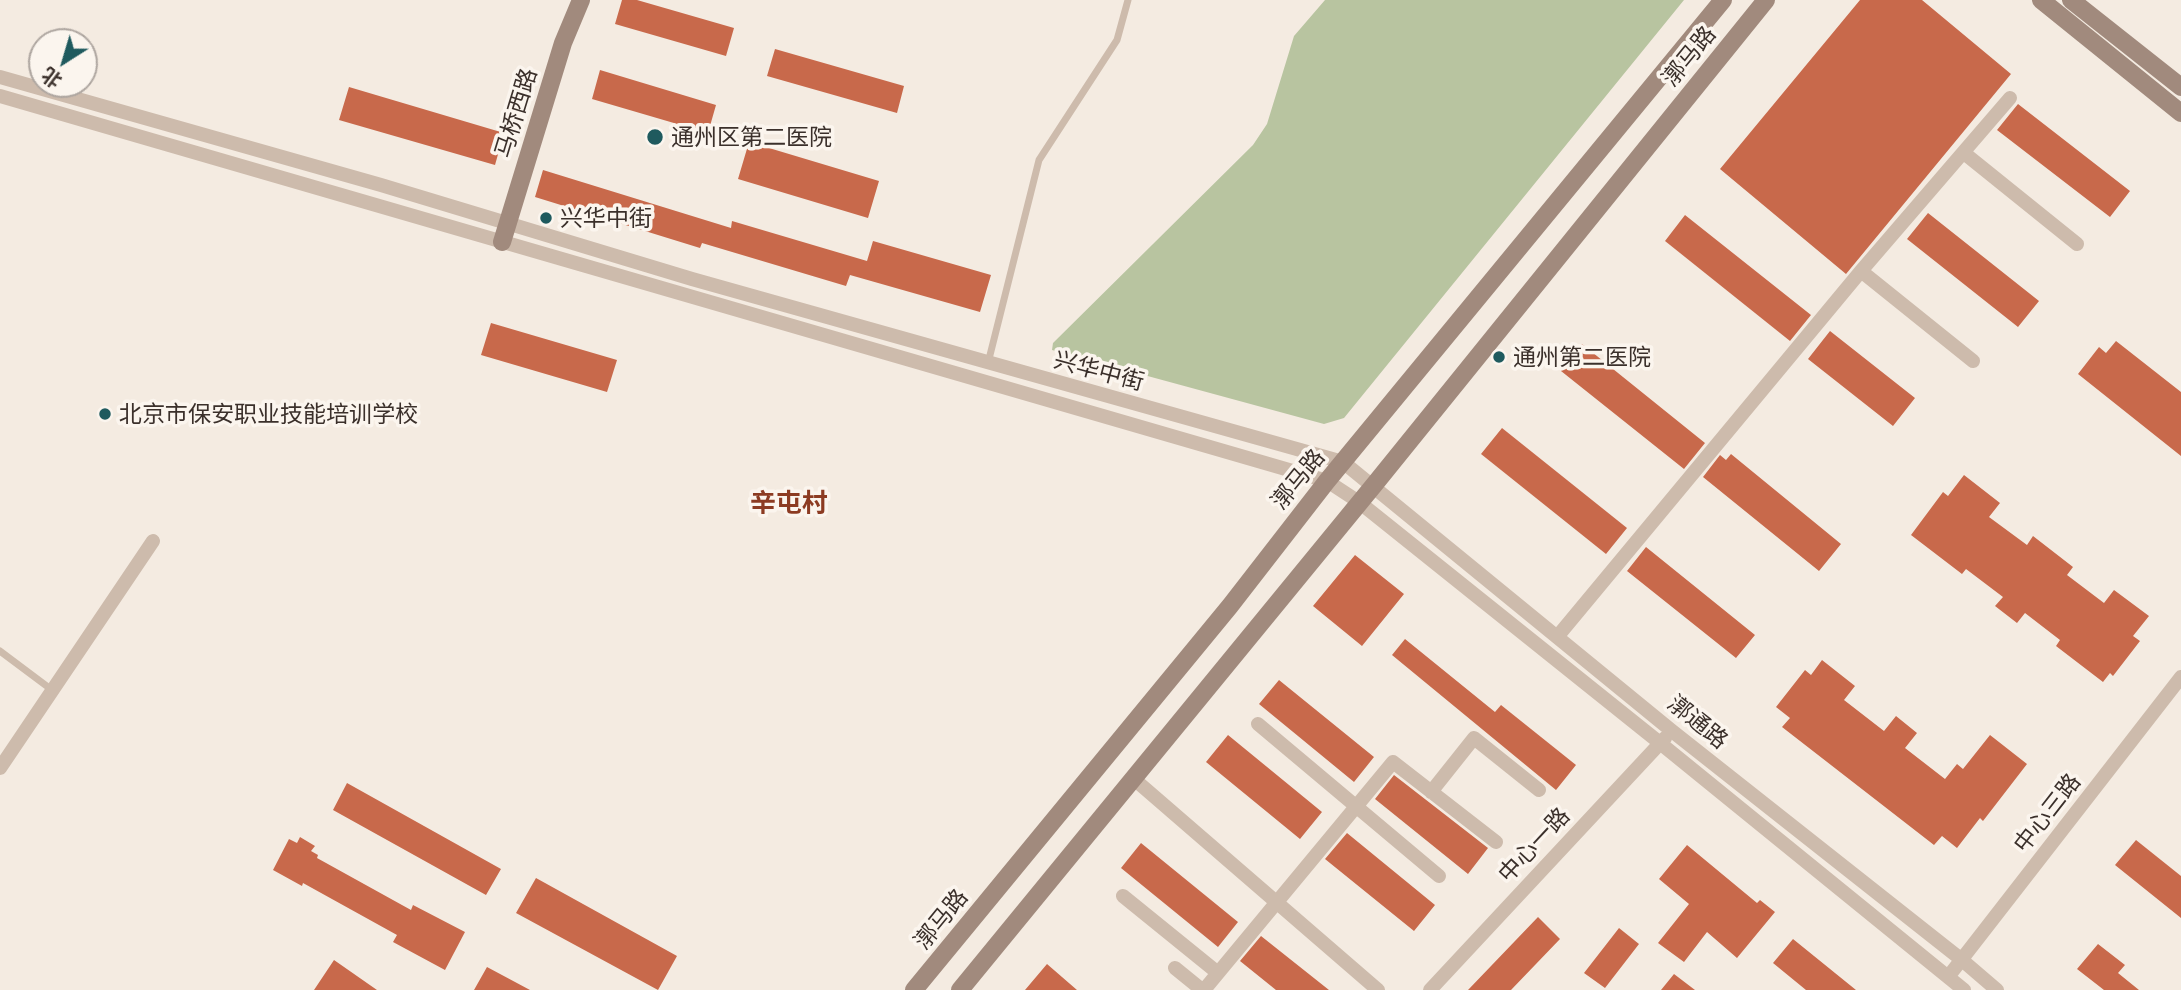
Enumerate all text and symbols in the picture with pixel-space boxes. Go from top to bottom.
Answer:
street label: 漷马路 [1657,21,1721,91]
north arrow [28,28,98,98]
text: 北 [37,64,66,93]
street label: 马桥西路 [489,65,543,161]
place label: 通州区第二医院 [671,123,832,151]
marker: 通州区第二医院 [645,127,665,147]
place label: 兴华中街 [560,204,652,232]
marker: 兴华中街 [538,210,554,226]
place label: 通州第二医院 [1513,343,1651,371]
street label: 兴华中街 [1051,346,1147,396]
marker: 通州第二医院 [1491,349,1507,365]
place label: 北京市保安职业技能培训学校 [119,400,418,428]
marker: 北京市保安职业技能培训学校 [97,406,113,422]
street label: 漷马路 [1266,444,1330,514]
district label: 辛屯村 [750,487,828,519]
street label: 漷通路 [1663,690,1733,754]
street label: 中心三路 [2008,768,2086,858]
street label: 中心一路 [1493,802,1575,888]
street label: 漷马路 [909,884,973,954]

